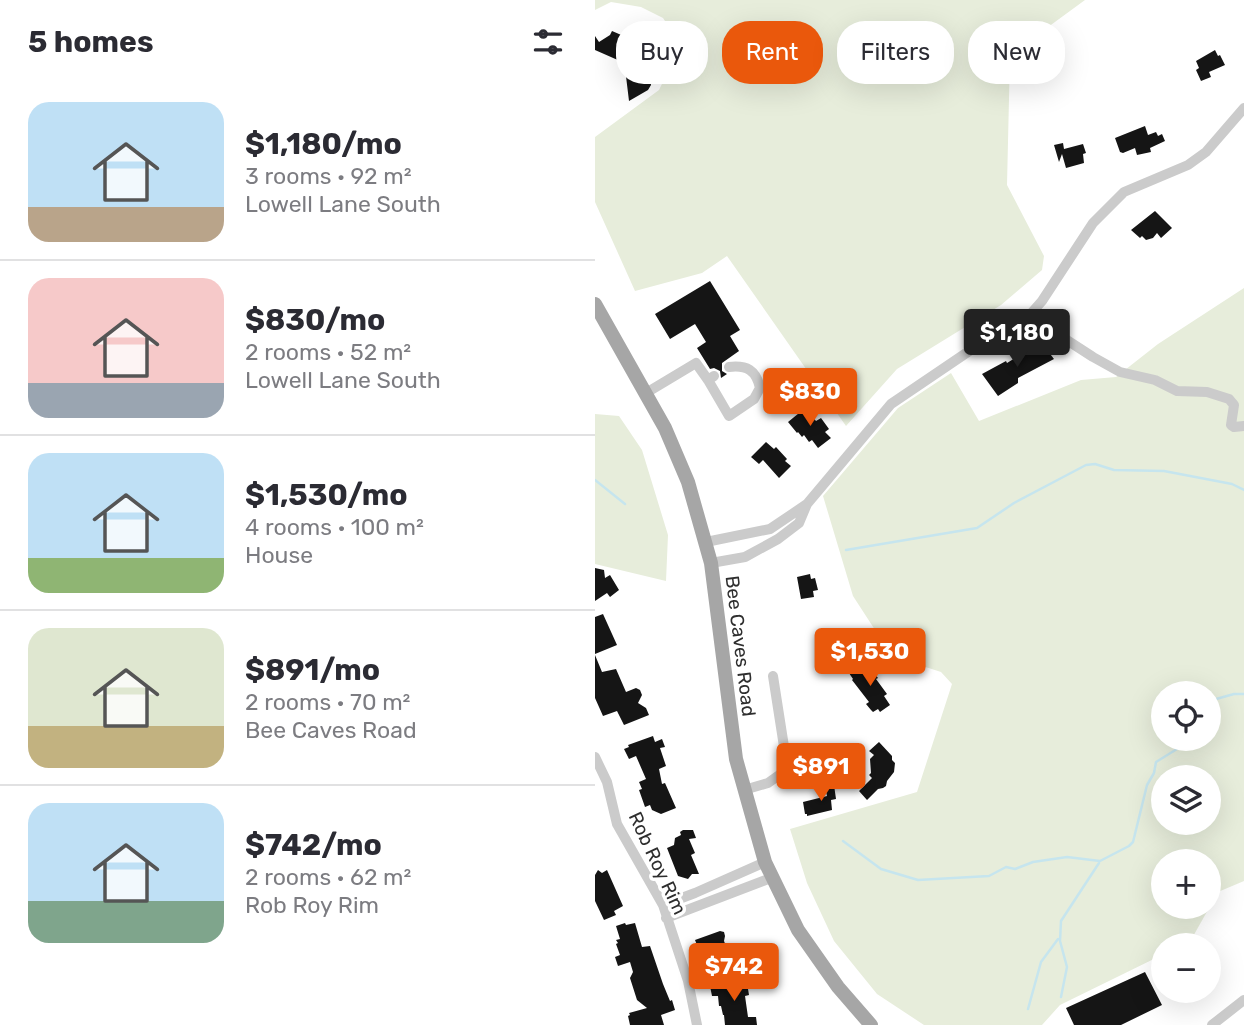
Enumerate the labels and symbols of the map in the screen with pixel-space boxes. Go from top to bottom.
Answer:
pin: $1,180 [960,310,1074,369]
pin: $830 [769,368,851,428]
street label: Bee Caves Road [720,574,761,718]
pin: $1,530 [813,628,927,688]
pin: $891 [780,744,862,803]
street label: Rob Roy Rim [624,808,691,918]
pin: $742 [693,944,775,1003]

